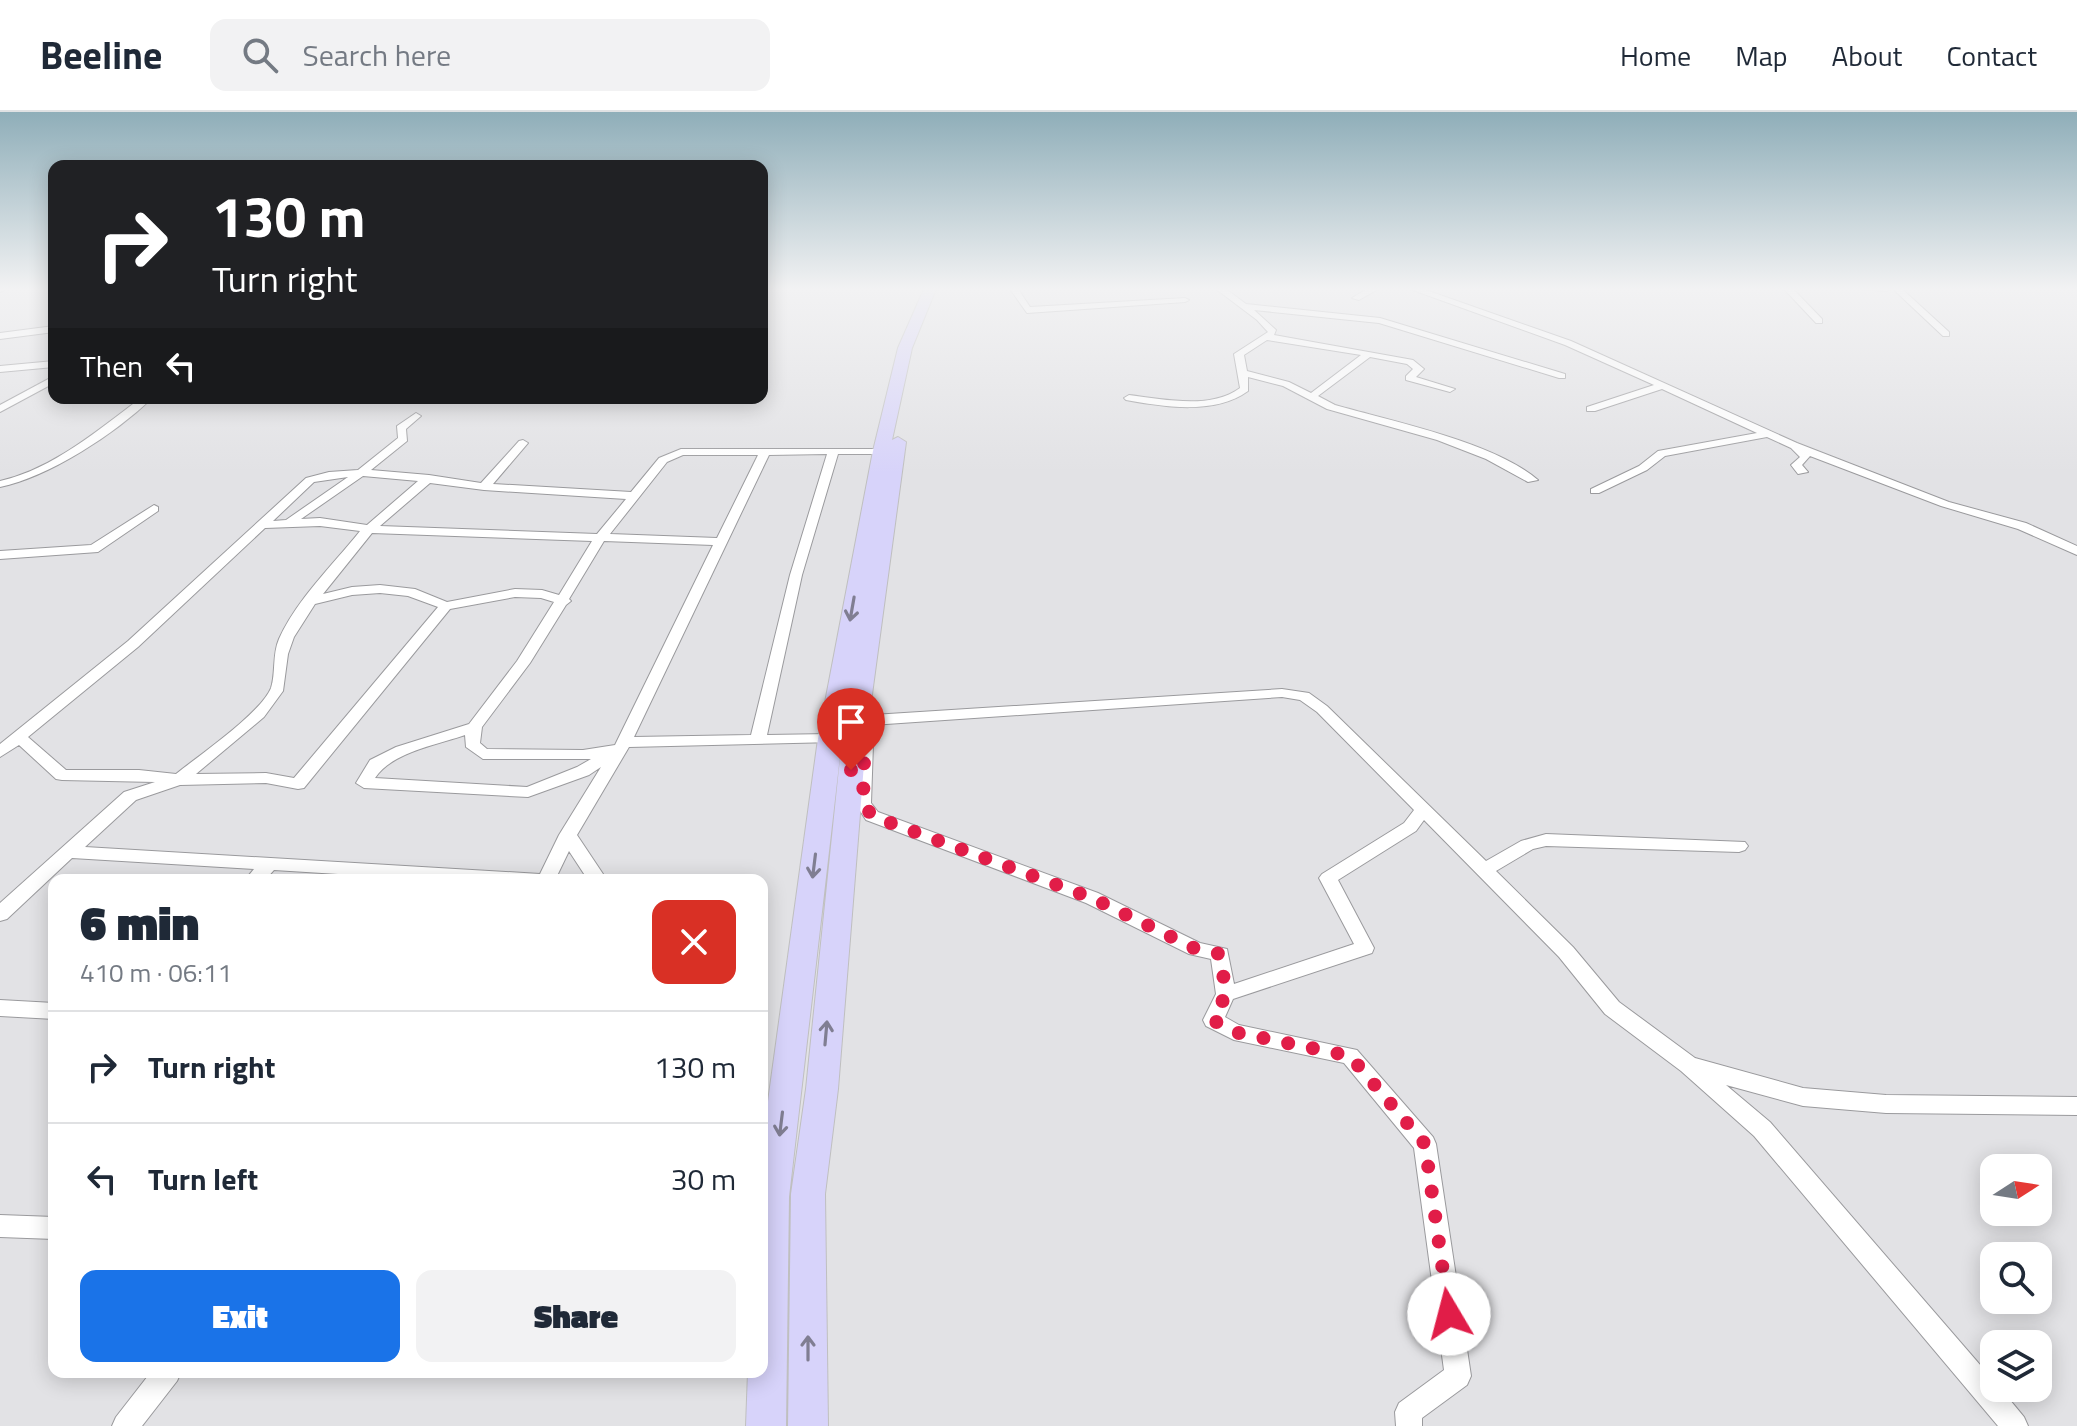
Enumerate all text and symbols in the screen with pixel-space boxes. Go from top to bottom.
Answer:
search box [210,19,770,91]
text: Beeline [40,26,162,84]
text: Search here [302,32,451,78]
icon: search [238,33,282,77]
text: Home [1620,34,1691,77]
text: Map [1735,34,1788,77]
text: About [1832,34,1902,77]
text: Contact [1946,34,2037,77]
text: 130 m [212,174,365,259]
icon: right [80,192,184,296]
text: Turn right [212,251,357,306]
text: Then [80,343,143,389]
icon: left [159,344,203,388]
one-way arrow [844,595,859,621]
pin [817,688,885,770]
icon: arrive [829,700,873,744]
one-way arrow [806,853,821,878]
text: 6 min [80,886,199,959]
button: close [652,900,736,984]
text: 410 m · 06:11 [80,953,232,992]
one-way arrow [819,1020,834,1047]
text: Turn right [148,1044,276,1090]
text: 130 m [654,1044,736,1090]
icon: right [80,1045,124,1089]
one-way arrow [773,1111,788,1136]
north arrow [1980,1154,2052,1226]
map controls [1980,1154,2052,1402]
text: Turn left [148,1156,258,1202]
text: 30 m [671,1156,736,1202]
icon: left [80,1157,124,1201]
button: search [1980,1242,2052,1314]
button: Exit [80,1270,400,1362]
button: Share [416,1270,736,1362]
position arrow [1407,1272,1491,1356]
button: layers [1980,1330,2052,1402]
one-way arrow [800,1335,816,1362]

